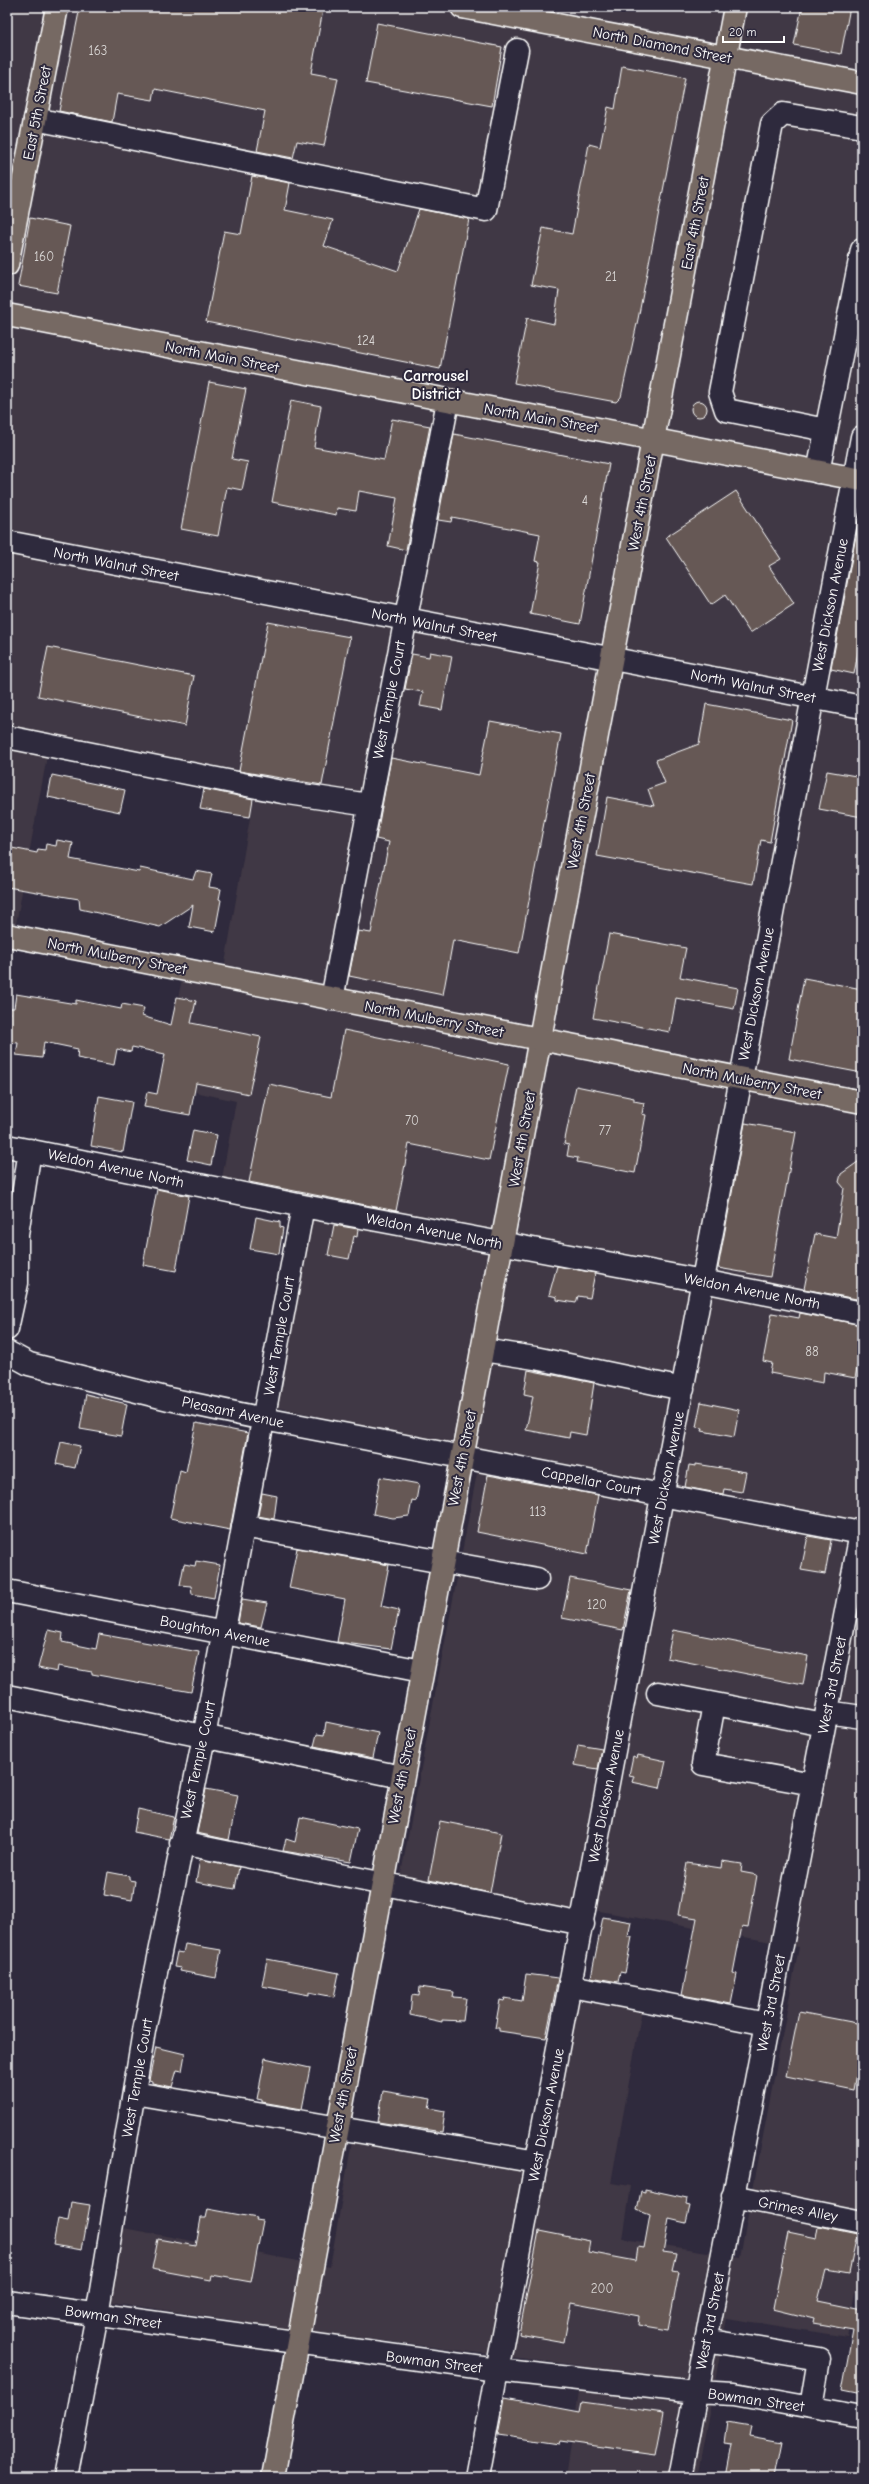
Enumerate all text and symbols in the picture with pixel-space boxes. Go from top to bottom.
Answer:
scale bar [723,18,784,44]
street label: North Diamond Street [591,23,734,67]
text: 20 m [729,25,757,39]
house number: 163 [89,43,107,58]
street label: East 5th Street [19,64,55,162]
street label: East 4th Street [677,174,713,271]
house number: 160 [34,249,54,264]
house number: 21 [605,269,617,284]
house number: 124 [357,333,375,348]
street label: North Main Street [164,337,281,377]
district label: Carrousel District [403,367,469,403]
street label: North Main Street [482,399,600,437]
street label: West 4th Street [624,453,660,552]
house number: 4 [582,493,588,508]
street label: West Dickson Avenue [808,536,852,673]
street label: North Walnut Street [52,543,181,585]
street label: North Walnut Street [370,604,499,646]
street label: West Temple Court [369,638,409,761]
street label: North Walnut Street [689,665,818,707]
street label: West 4th Street [563,771,599,870]
street label: West Dickson Avenue [734,925,778,1062]
street label: North Mulberry Street [46,934,189,978]
street label: North Mulberry Street [363,997,506,1041]
street label: North Mulberry Street [681,1059,824,1103]
street label: West 4th Street [505,1089,539,1188]
house number: 70 [405,1113,419,1128]
house number: 77 [599,1123,611,1138]
street label: Weldon Avenue North [46,1145,186,1191]
street label: Weldon Avenue North [364,1209,504,1253]
street label: Weldon Avenue North [682,1269,822,1313]
street label: West Temple Court [260,1274,298,1397]
house number: 88 [805,1344,819,1359]
street label: Pleasant Avenue [180,1392,286,1432]
street label: West 4th Street [444,1408,480,1507]
street label: West Dickson Avenue [644,1409,688,1546]
street label: Cappellar Court [540,1463,643,1500]
house number: 113 [530,1504,546,1519]
house number: 120 [587,1597,607,1612]
street label: Boughton Avenue [158,1612,272,1651]
street label: West 3rd Street [814,1634,850,1735]
street label: West Temple Court [177,1699,219,1821]
street label: West 4th Street [384,1726,420,1825]
street label: West Dickson Avenue [584,1727,628,1864]
street label: West 3rd Street [753,1952,789,2053]
street label: West Temple Court [118,2016,156,2139]
street label: West 4th Street [325,2045,361,2144]
street label: West Dickson Avenue [524,2046,568,2183]
street label: Grimes Alley [757,2192,840,2226]
street label: West 3rd Street [692,2270,728,2371]
house number: 200 [591,2281,613,2296]
street label: Bowman Street [64,2301,163,2333]
street label: Bowman Street [385,2347,484,2377]
street label: Bowman Street [707,2384,806,2416]

